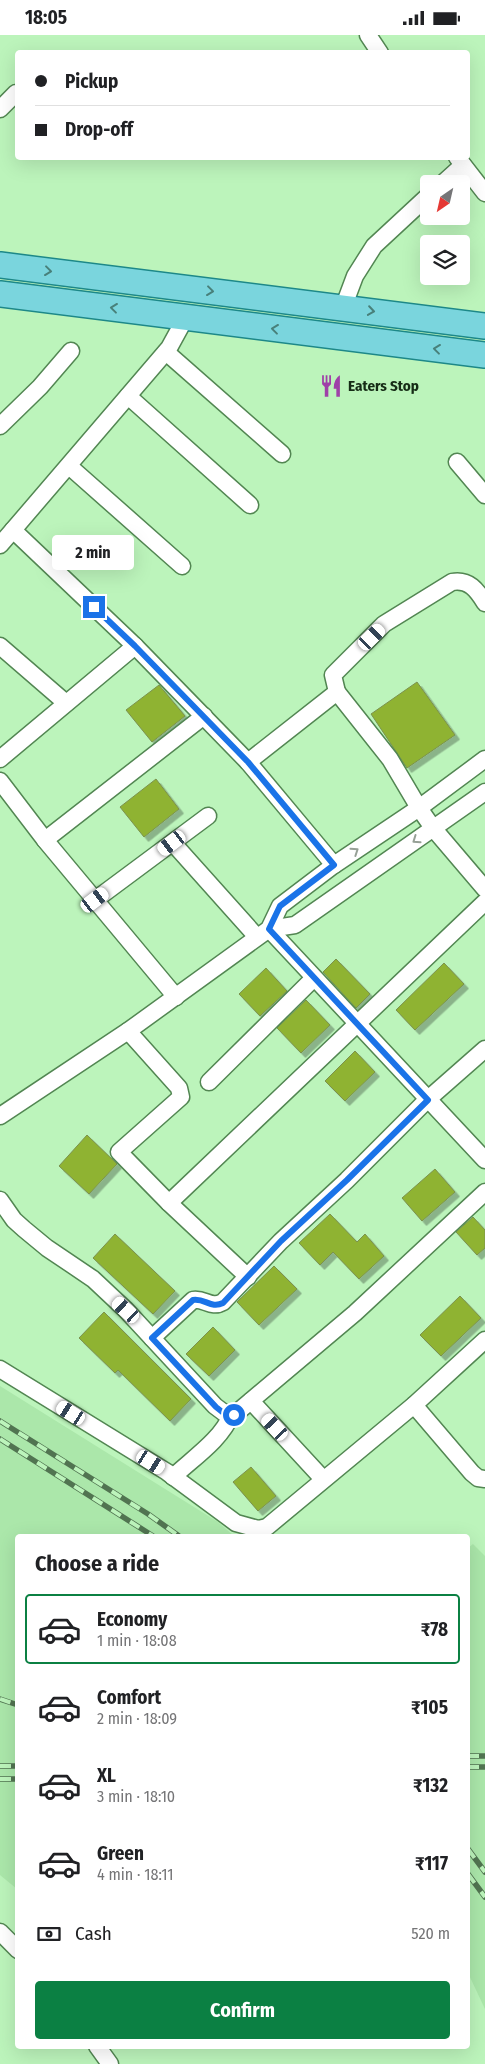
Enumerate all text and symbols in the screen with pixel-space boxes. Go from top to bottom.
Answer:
text: 18:05 [25,6,67,29]
text: Pickup [65,70,118,93]
text: Drop-off [65,118,133,141]
north arrow [420,175,470,225]
map controls [420,175,470,285]
button: layers [420,235,470,285]
one-way arrow [44,266,53,276]
one-way arrow [206,285,214,296]
one-way arrow [110,303,118,314]
one-way arrow [367,306,375,316]
one-way arrow [271,324,279,335]
one-way arrow [432,344,440,355]
restaurant icon: Eaters Stop [318,373,344,399]
place label: Eaters Stop [348,377,419,395]
callout: 2 min [53,535,135,569]
text: 2 min [75,543,111,562]
route end [83,596,105,618]
car [355,621,388,653]
car [155,828,188,858]
one-way arrow [413,834,422,843]
one-way arrow [349,848,359,857]
car [78,885,111,915]
car [109,1294,142,1326]
car [54,1399,87,1427]
route start [223,1404,245,1426]
car [259,1411,290,1443]
car [134,1448,167,1476]
text: Choose a ride [35,1550,159,1577]
icon: car [37,1607,82,1652]
text: Economy [97,1608,167,1631]
text: ₹78 [421,1618,448,1641]
text: 1 min · 18:08 [97,1631,177,1650]
icon: car [37,1685,82,1730]
text: Comfort [97,1686,161,1709]
text: ₹105 [411,1696,448,1719]
text: 2 min · 18:09 [97,1709,177,1728]
icon: car [37,1763,82,1808]
text: XL [97,1764,116,1787]
text: ₹132 [413,1774,448,1797]
text: 3 min · 18:10 [97,1787,175,1806]
icon: car [37,1841,82,1886]
text: Green [97,1842,144,1865]
text: ₹117 [415,1852,448,1875]
text: 4 min · 18:11 [97,1865,173,1884]
icon: cash [35,1920,63,1948]
text: Cash [75,1922,112,1945]
text: 520 m [411,1924,450,1943]
button: Confirm [35,1981,450,2039]

